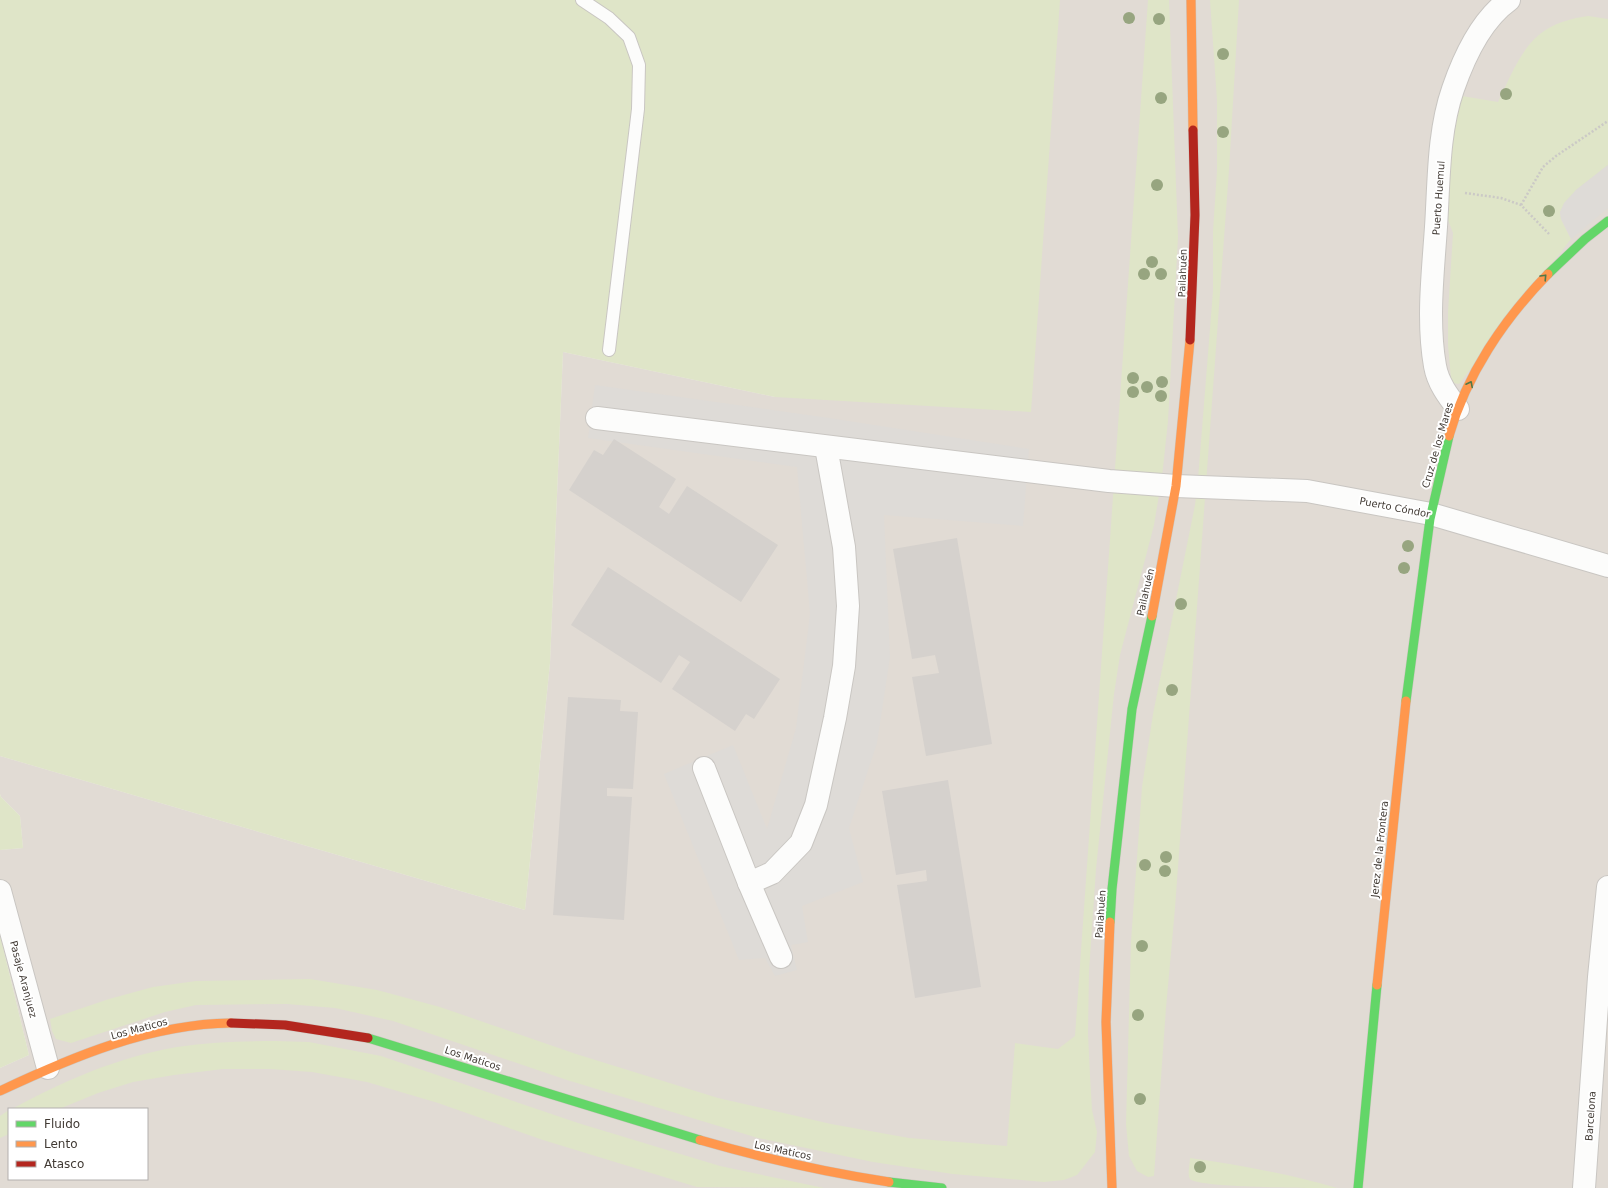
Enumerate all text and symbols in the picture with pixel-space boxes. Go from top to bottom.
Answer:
street label: Puerto Huemul [1430,160,1447,236]
street label: Pailahuén [1176,249,1189,297]
one-way arrow [1539,274,1547,282]
one-way arrow [1466,380,1473,388]
street label: Cruz de los Mares [1420,401,1455,489]
street label: Puerto Cóndor [1359,495,1432,520]
street label: Pailahuén [1135,567,1156,617]
street label: Jerez de la Frontera [1369,800,1390,899]
street label: Pailahuén [1093,889,1108,939]
street label: Pasaje Aranjuez [8,940,39,1019]
street label: Los Maticos [110,1016,169,1041]
street label: Los Maticos [443,1044,502,1073]
street label: Barcelona [1583,1091,1598,1141]
legend [8,1108,148,1180]
text: Fluido [44,1117,80,1131]
text: Lento [44,1137,78,1151]
street label: Los Maticos [753,1139,812,1162]
text: Atasco [44,1157,84,1171]

